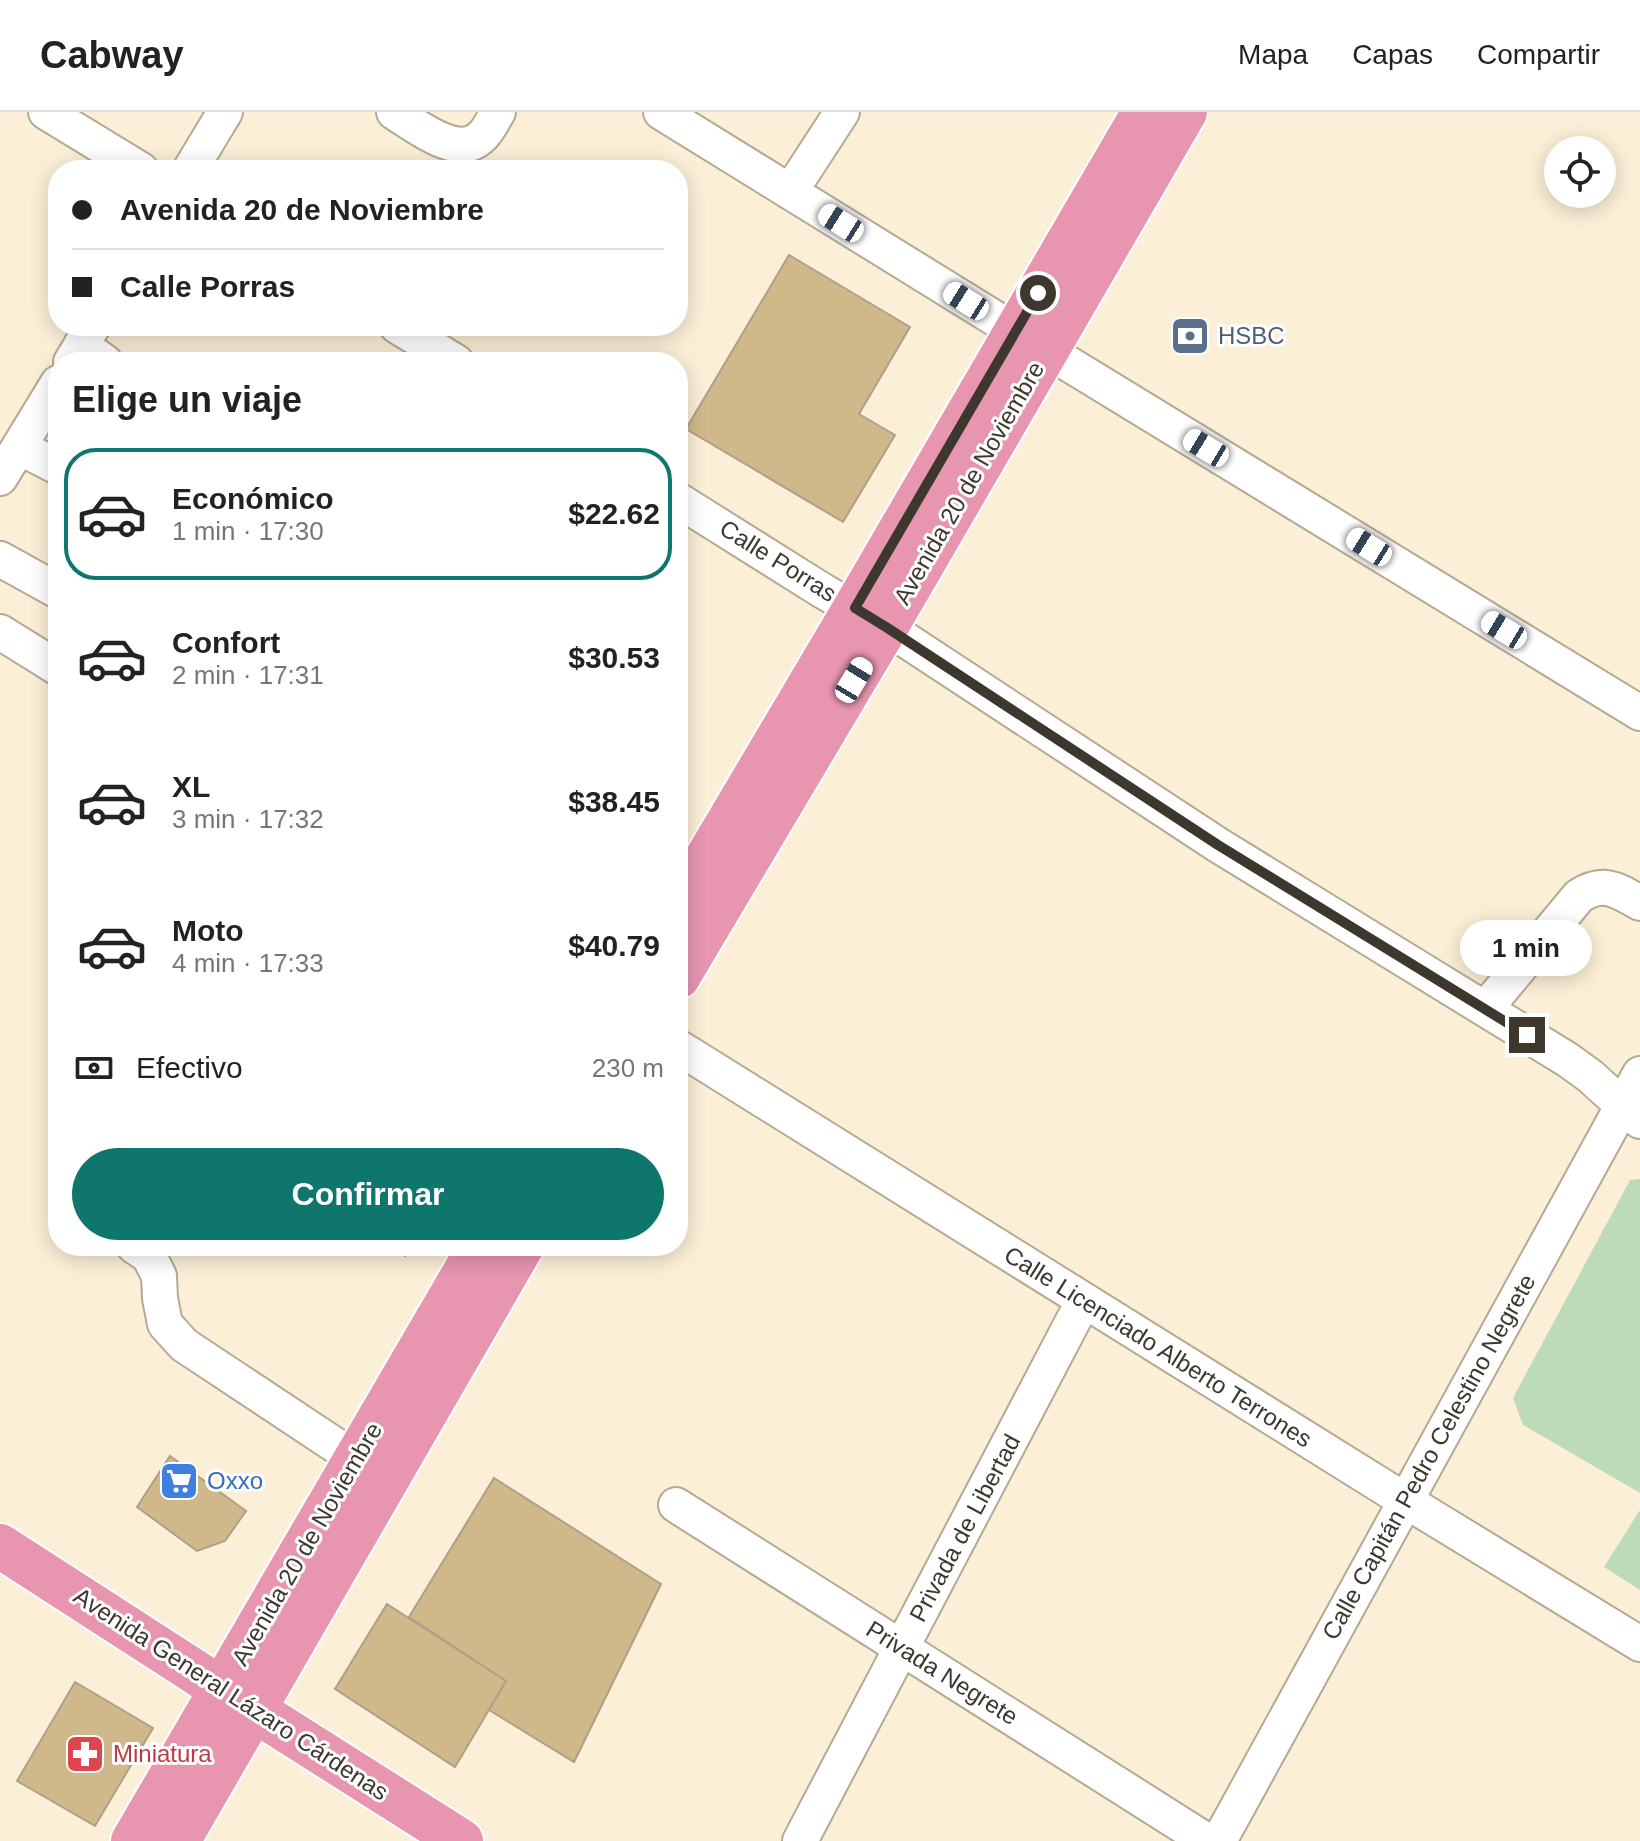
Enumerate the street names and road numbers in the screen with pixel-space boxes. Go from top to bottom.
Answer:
street label: Avenida 20 de Noviembre [888,357,1049,609]
street label: Calle Porras [715,514,841,607]
street label: Calle Licenciado Alberto Terrones [1000,1241,1317,1453]
street label: Calle Capitán Pedro Celestino Negrete [1317,1269,1541,1644]
street label: Avenida 20 de Noviembre [226,1418,387,1670]
street label: Privada de Libertad [904,1430,1025,1626]
street label: Avenida General Lázaro Cárdenas [69,1582,393,1805]
street label: Privada Negrete [862,1615,1023,1730]

